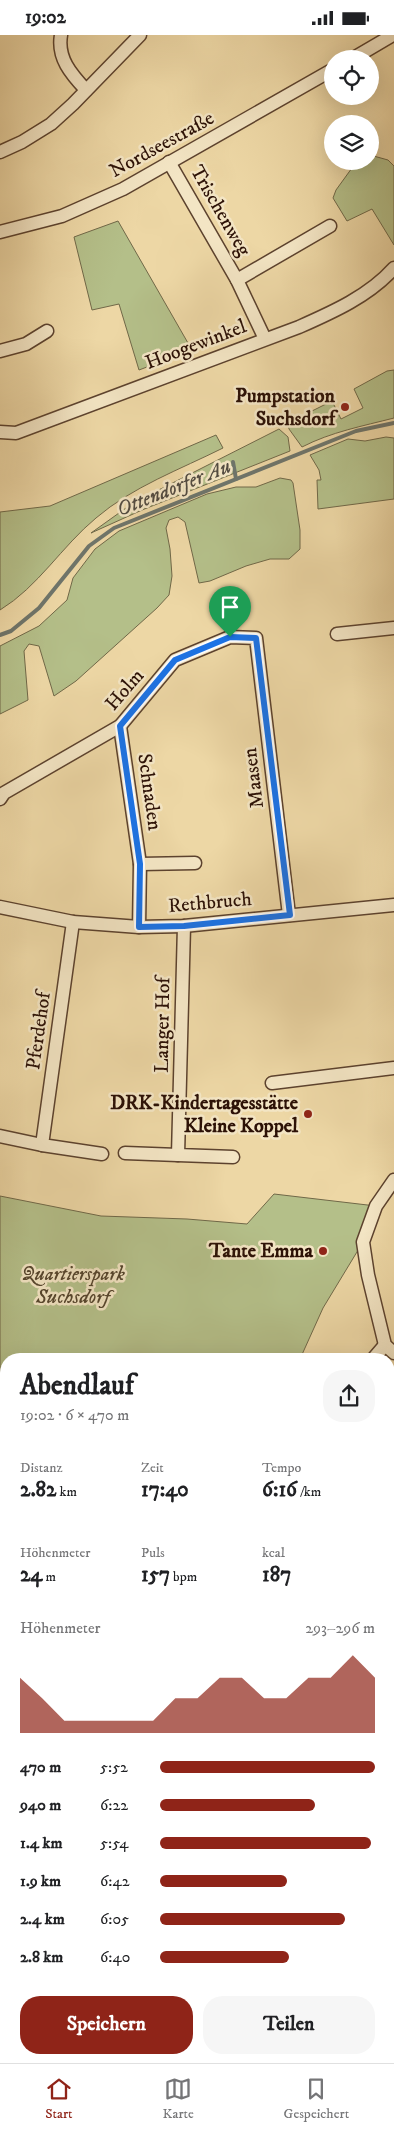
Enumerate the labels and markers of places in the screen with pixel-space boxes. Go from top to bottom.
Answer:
place label: Pumpstation Suchsdorf [235,384,339,432]
marker: Pumpstation Suchsdorf [339,401,351,413]
pin [209,586,251,637]
place label: DRK-Kindertagesstätte Kleine Koppel [110,1091,299,1139]
marker: DRK-Kindertagesstätte Kleine Koppel [302,1108,314,1120]
place label: Tante Emma [208,1239,314,1264]
marker: Tante Emma [317,1245,329,1257]

